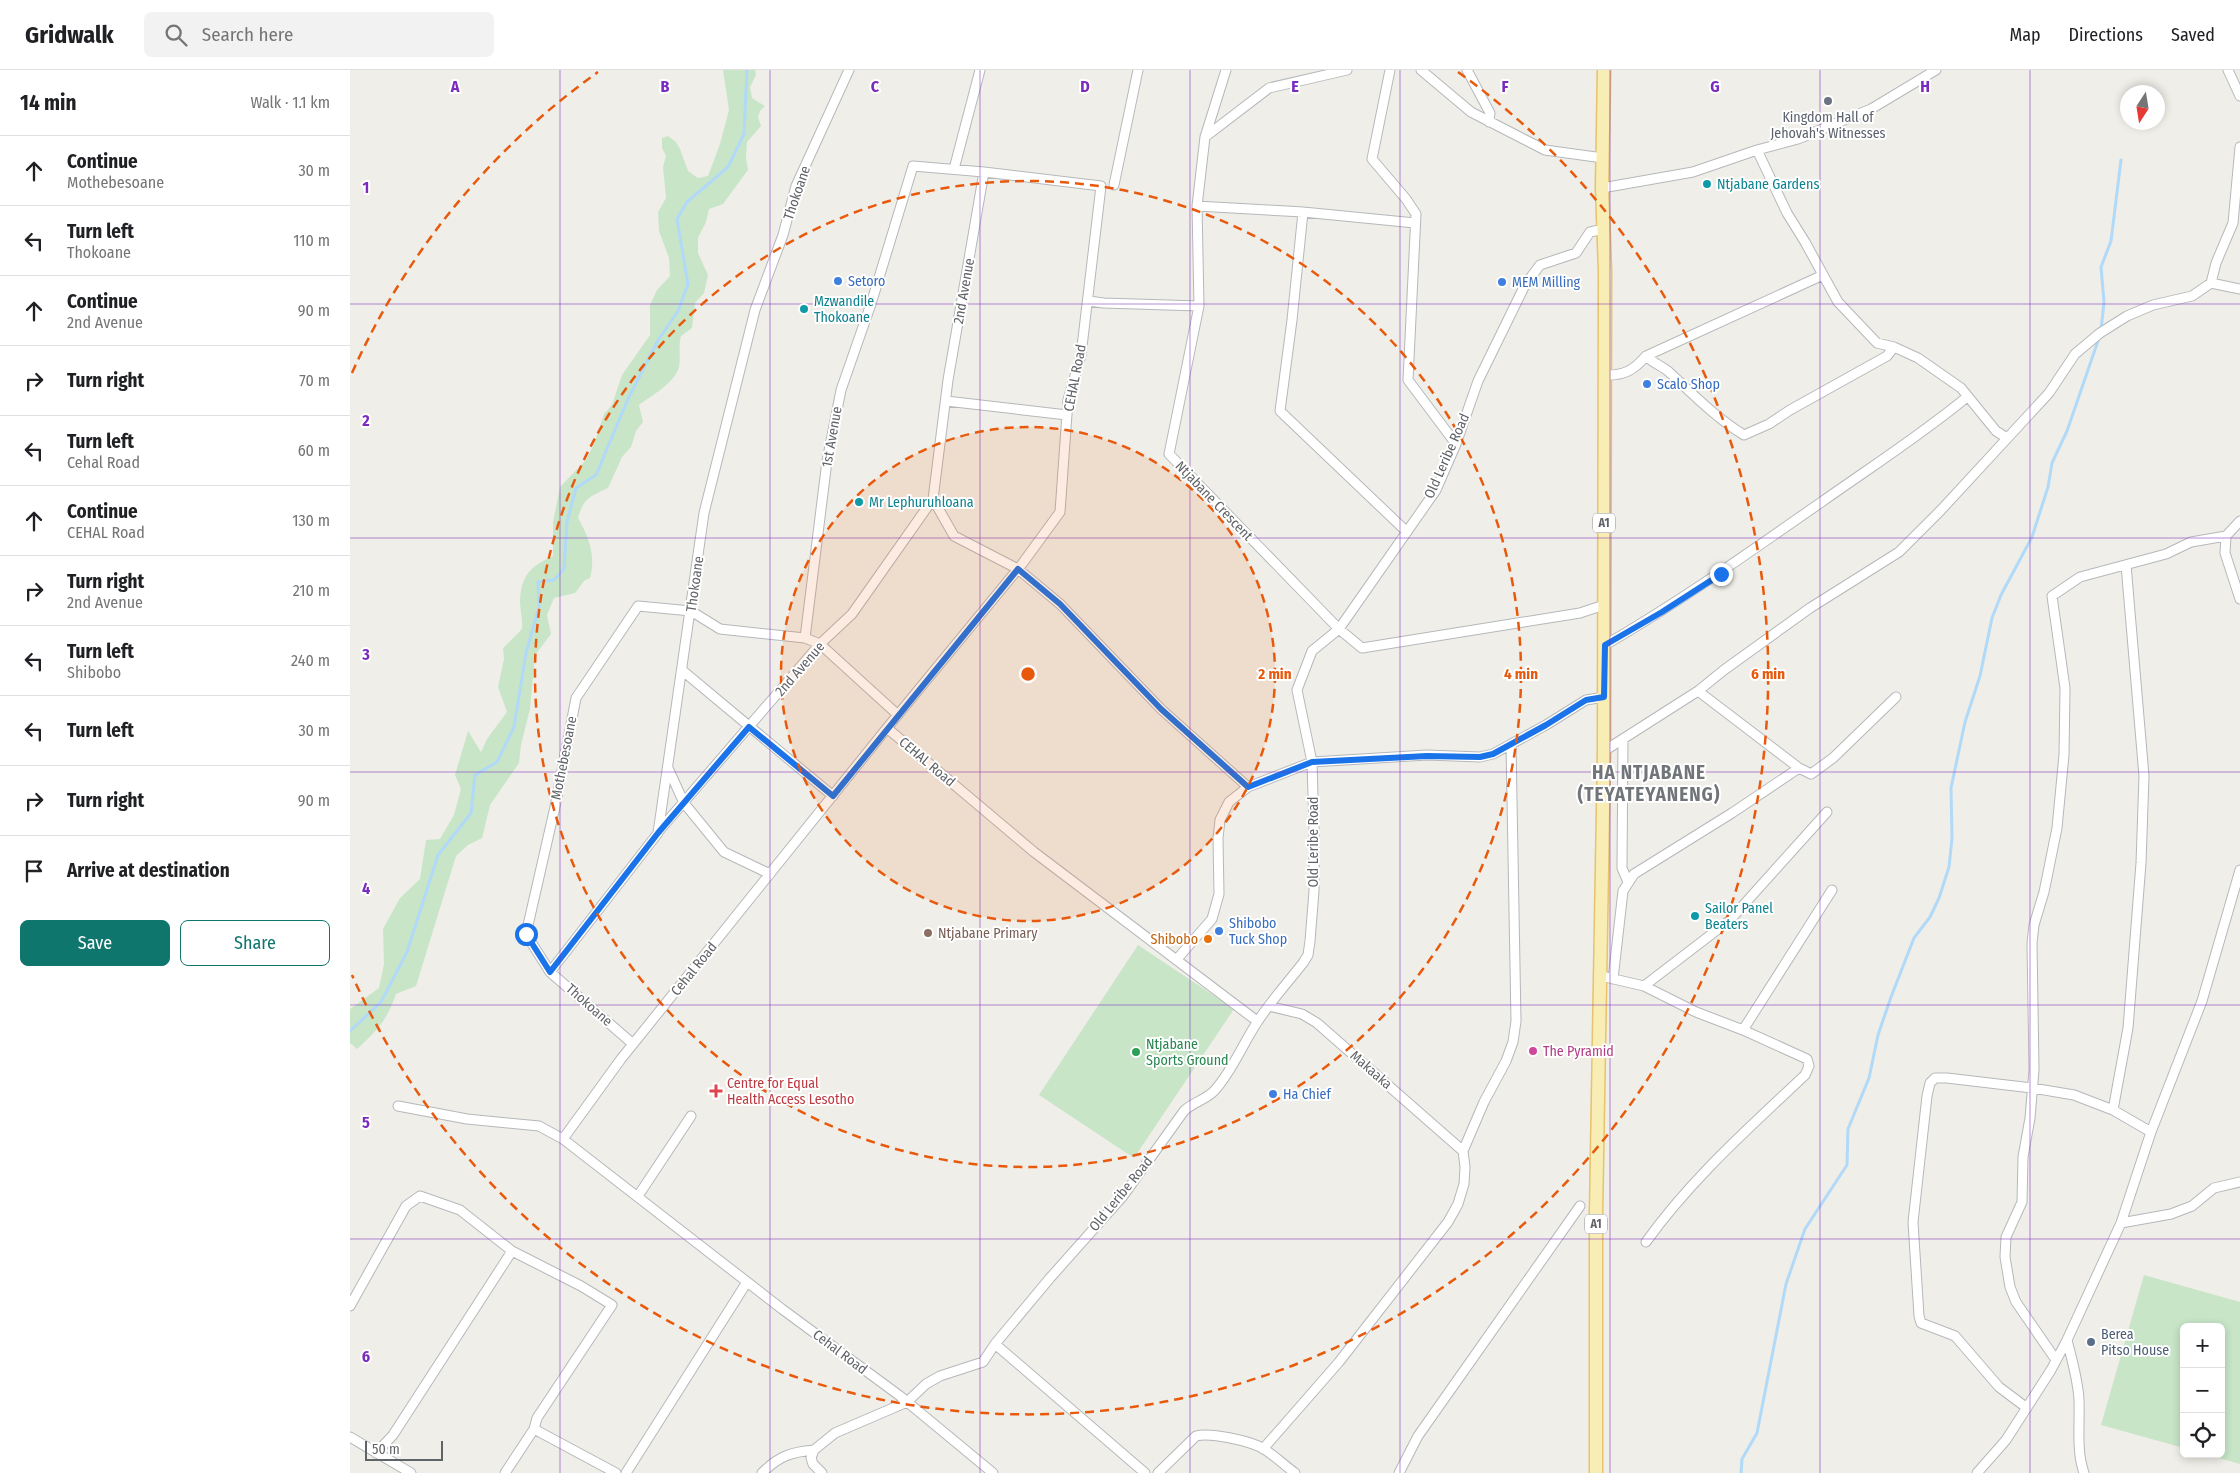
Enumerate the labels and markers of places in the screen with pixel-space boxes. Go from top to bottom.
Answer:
marker: Kingdom Hall of Jehovah's Witnesses [1822,95,1834,107]
place label: Kingdom Hall of Jehovah's Witnesses [1770,109,1886,142]
place label: Ntjabane Gardens [1717,176,1819,193]
marker: Ntjabane Gardens [1701,178,1713,190]
place label: Setoro [848,273,885,290]
place label: MEM Milling [1512,274,1581,291]
marker: Setoro [832,275,844,287]
marker: MEM Milling [1496,276,1508,288]
place label: Mzwandile Thokoane [814,293,874,326]
marker: Mzwandile Thokoane [798,303,810,315]
place label: Scalo Shop [1657,376,1720,393]
marker: Scalo Shop [1641,378,1653,390]
place label: Mr Lephuruhloana [869,494,974,511]
marker: Mr Lephuruhloana [853,496,865,508]
centre of rings [1019,665,1037,683]
place label: Sailor Panel Beaters [1705,900,1773,933]
marker: Sailor Panel Beaters [1689,910,1701,922]
place label: Shibobo Tuck Shop [1229,915,1287,948]
place label: Ntjabane Primary [938,925,1038,942]
marker: Shibobo Tuck Shop [1213,925,1225,937]
marker: Ntjabane Primary [922,927,934,939]
place label: Shibobo [1151,931,1198,948]
marker: Shibobo [1202,933,1214,945]
place label: Ntjabane Sports Ground [1146,1036,1229,1069]
place label: The Pyramid [1543,1043,1614,1060]
marker: The Pyramid [1527,1045,1539,1057]
marker: Ntjabane Sports Ground [1130,1046,1142,1058]
place label: Centre for Equal Health Access Lesotho [727,1075,854,1108]
marker: Centre for Equal Health Access Lesotho [709,1084,723,1098]
place label: Ha Chief [1283,1086,1332,1103]
marker: Ha Chief [1267,1088,1279,1100]
place label: Berea Pitso House [2101,1326,2169,1359]
marker: Berea Pitso House [2085,1336,2097,1348]

